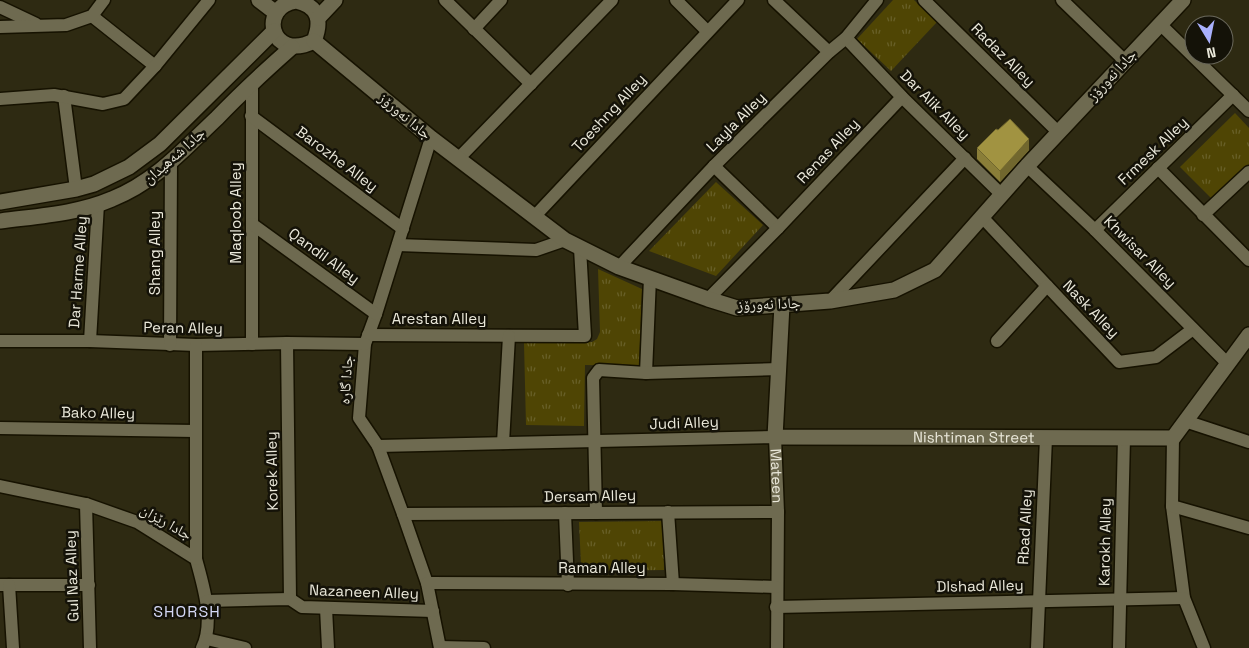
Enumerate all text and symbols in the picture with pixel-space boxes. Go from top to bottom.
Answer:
north arrow [1184,15,1234,65]
street label: Radaz Alley [967,19,1039,91]
text: N [1205,43,1217,62]
street label: جادا نەورۆز [1082,45,1141,105]
street label: Dar Alik Alley [896,66,974,144]
street label: Toeshng Alley [568,70,650,156]
street label: جادا نەورۆز [374,87,436,144]
street label: Layla Alley [702,88,769,155]
street label: Frmesk Alley [1114,113,1192,189]
street label: Renas Alley [793,114,863,187]
street label: Barozhe Alley [293,122,382,195]
street label: جادا شەهیدان [139,123,210,189]
street label: Maqloob Alley [226,162,245,264]
street label: Shang Alley [145,211,164,295]
street label: Khwisar Alley [1100,211,1181,292]
street label: Dar Harme Alley [64,215,91,329]
street label: Qandil Alley [285,223,364,288]
street label: Nask Alley [1059,276,1124,342]
street label: جادا نەورۆز [736,293,801,314]
street label: Arestan Alley [392,309,486,328]
street label: Peran Alley [143,317,223,338]
street label: جادا گارە [334,354,357,405]
street label: Bako Alley [61,402,135,423]
street label: Judi Alley [649,412,719,433]
street label: Nishtiman Street [913,427,1035,447]
street label: Korek Alley [261,431,282,511]
street label: Mateen [766,448,788,504]
street label: Dersam Alley [544,485,636,506]
street label: Rbad Alley [1013,489,1036,565]
street label: Karokh Alley [1094,498,1115,586]
street label: جادا رێزان [137,499,196,545]
street label: Gul Naz Alley [60,530,83,622]
street label: Raman Alley [558,558,646,577]
street label: Dlshad Alley [936,575,1024,596]
street label: Nazaneen Alley [309,580,419,603]
district label: SHORSH [153,601,221,622]

